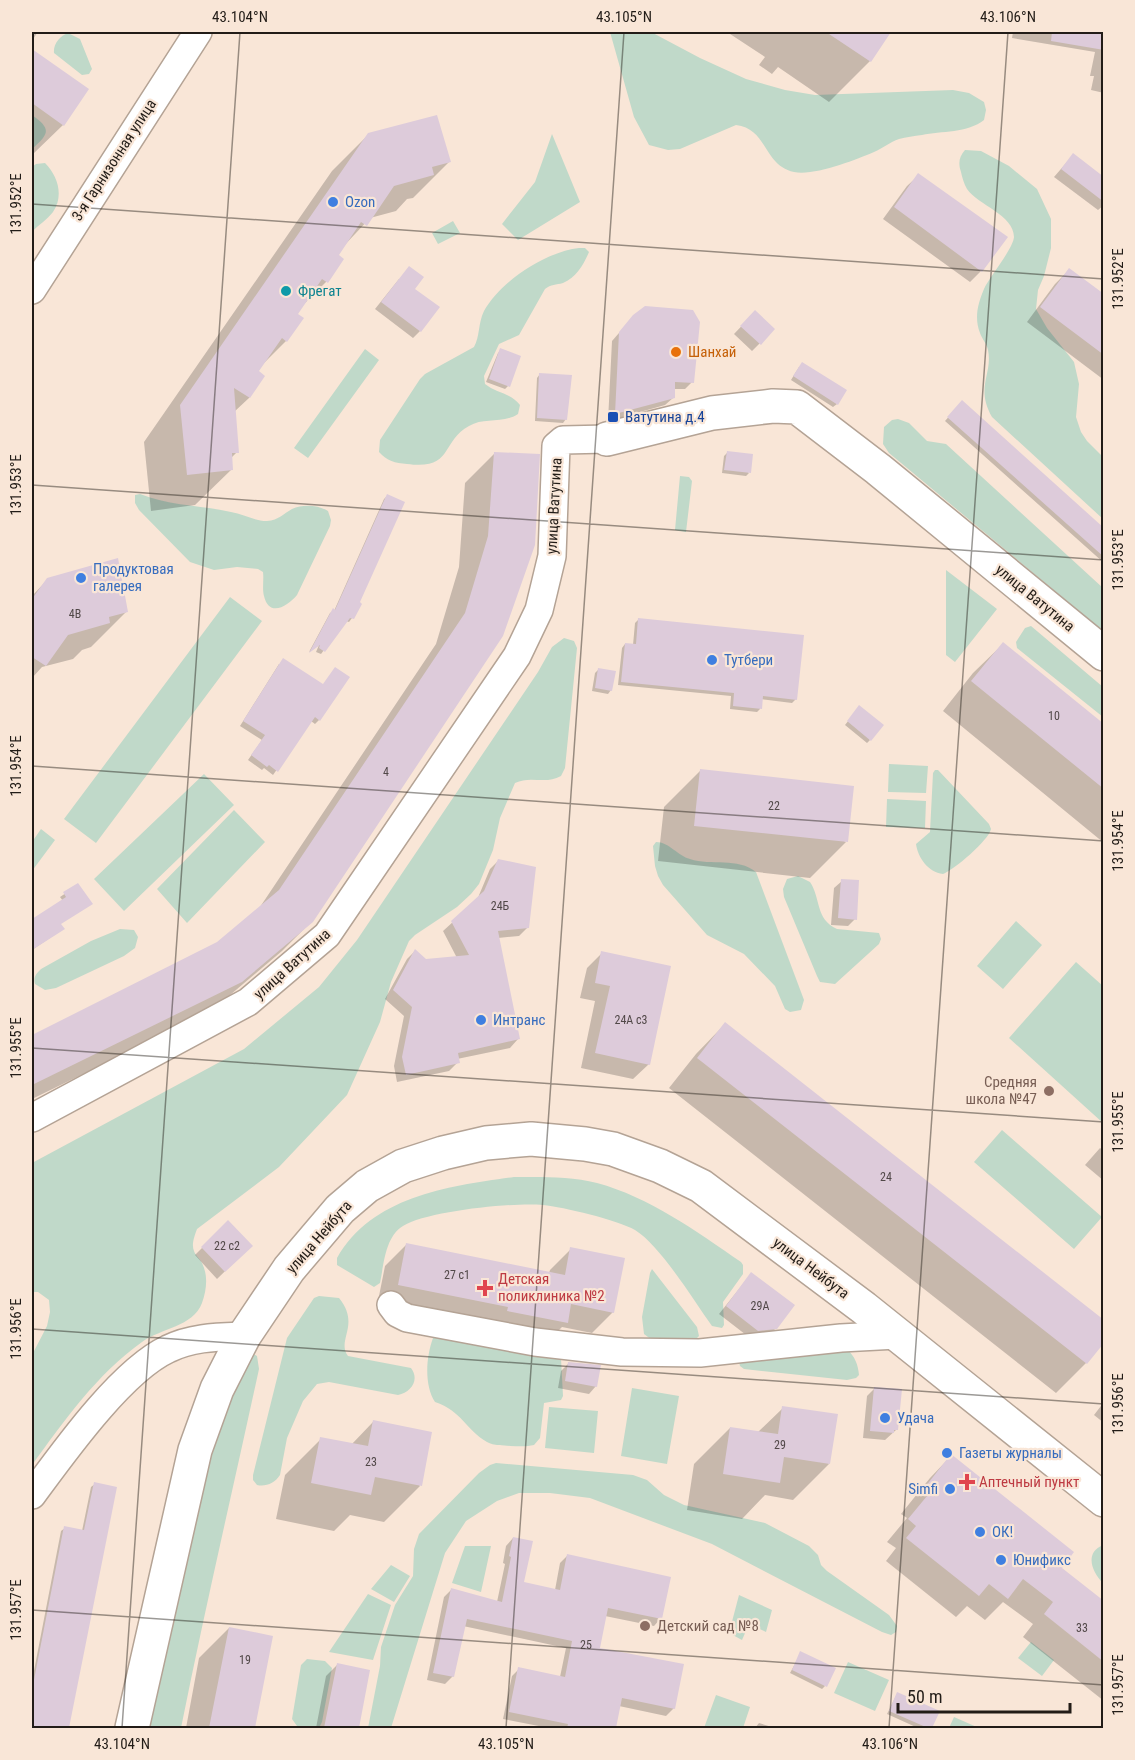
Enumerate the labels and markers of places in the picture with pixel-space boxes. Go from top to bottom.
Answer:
place label: Ozon [345,193,375,211]
marker: Ozon [326,195,340,209]
place label: Фрегат [298,282,342,300]
marker: Фрегат [279,284,293,298]
place label: Шанхай [688,343,736,361]
marker: Шанхай [669,345,683,359]
place label: Ватутина д.4 [625,408,705,426]
marker: Ватутина д.4 [606,410,620,424]
place label: Продуктовая галерея [93,560,174,595]
marker: Продуктовая галерея [74,571,88,585]
place label: Тутбери [724,651,773,669]
marker: Тутбери [705,653,719,667]
place label: Интранс [493,1011,546,1029]
marker: Интранс [474,1013,488,1027]
place label: Средняя школа №47 [966,1073,1037,1108]
marker: Средняя школа №47 [1042,1084,1056,1098]
place label: Детская поликлиника №2 [498,1270,605,1305]
marker: Детская поликлиника №2 [476,1279,494,1297]
place label: Удача [897,1409,934,1427]
marker: Удача [878,1411,892,1425]
place label: Газеты журналы [959,1444,1062,1462]
marker: Газеты журналы [940,1446,954,1460]
place label: Аптечный пункт [979,1473,1079,1491]
marker: Аптечный пункт [960,1475,974,1489]
place label: Simfi [908,1480,938,1498]
marker: Simfi [943,1482,957,1496]
place label: ОК! [992,1523,1013,1541]
marker: ОК! [973,1525,987,1539]
place label: Юнификс [1013,1551,1071,1569]
marker: Юнификс [994,1553,1008,1567]
place label: Детский сад №8 [657,1617,759,1635]
marker: Детский сад №8 [638,1619,652,1633]

